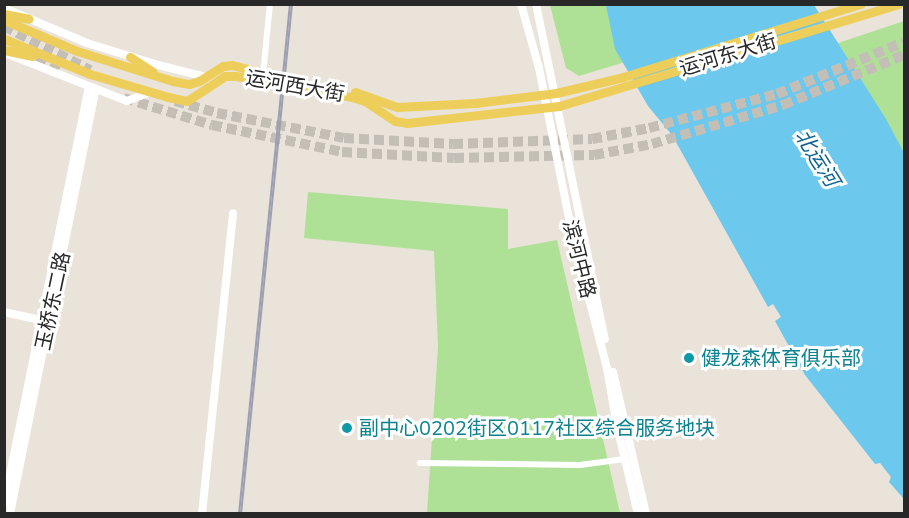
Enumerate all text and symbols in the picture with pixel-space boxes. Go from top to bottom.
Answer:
street label: 运河东大街 [677,29,779,81]
street label: 运河西大街 [244,65,346,107]
water label: 北运河 [790,125,844,191]
street label: 滨河中路 [558,217,600,301]
street label: 玉桥东二路 [31,250,75,352]
place label: 健龙森体育俱乐部 [701,346,861,370]
marker: 健龙森体育俱乐部 [682,351,696,365]
place label: 副中心0202街区0117社区综合服务地块 [359,416,715,440]
marker: 副中心0202街区0117社区综合服务地块 [340,421,354,435]

